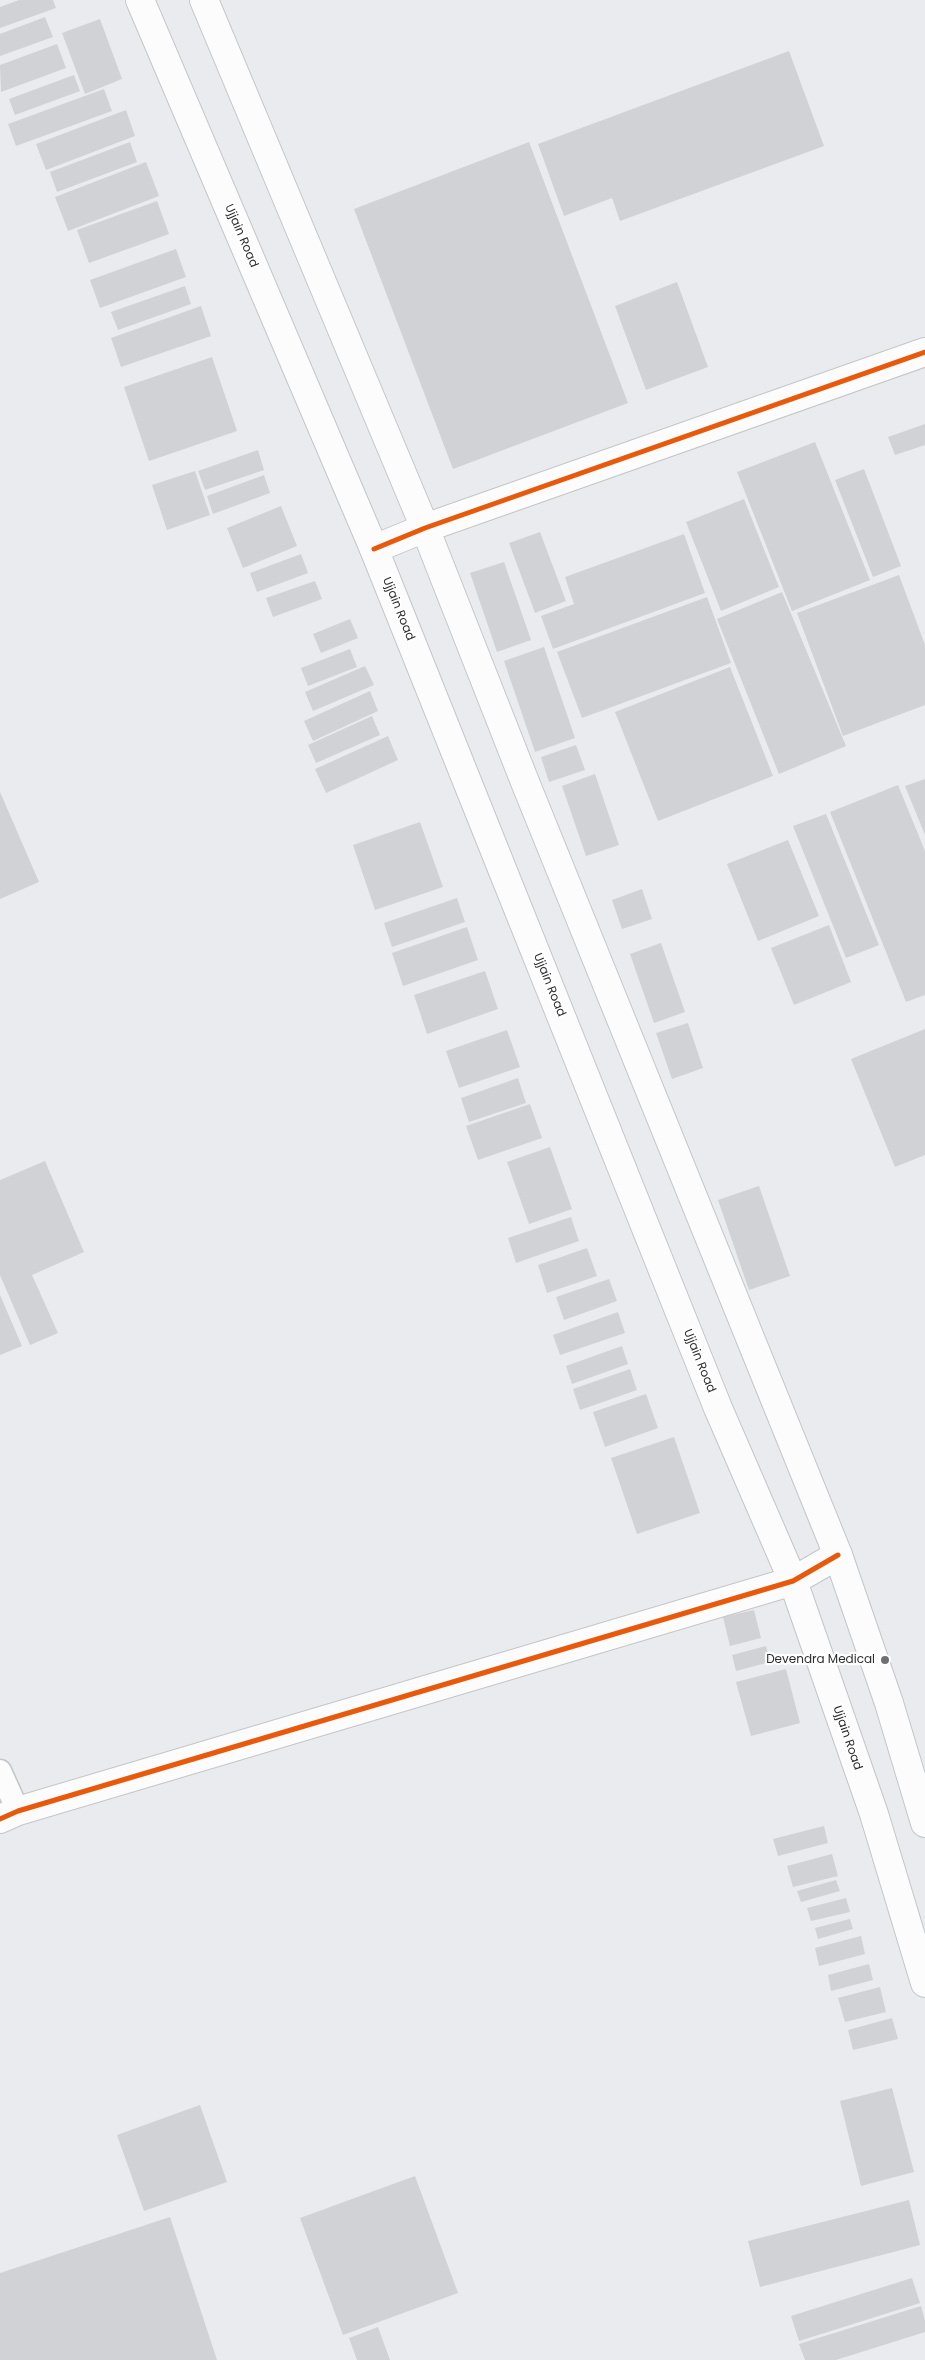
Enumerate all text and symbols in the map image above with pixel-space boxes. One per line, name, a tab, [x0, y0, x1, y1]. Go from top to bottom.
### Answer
street label: Ujjain Road	[221, 202, 261, 270]
street label: Ujjain Road	[379, 575, 417, 643]
street label: Ujjain Road	[530, 951, 568, 1019]
street label: Ujjain Road	[680, 1327, 718, 1395]
place label: Devendra Medical	[766, 1653, 875, 1667]
marker: Devendra Medical	[879, 1654, 891, 1666]
street label: Ujjain Road	[829, 1704, 865, 1772]

